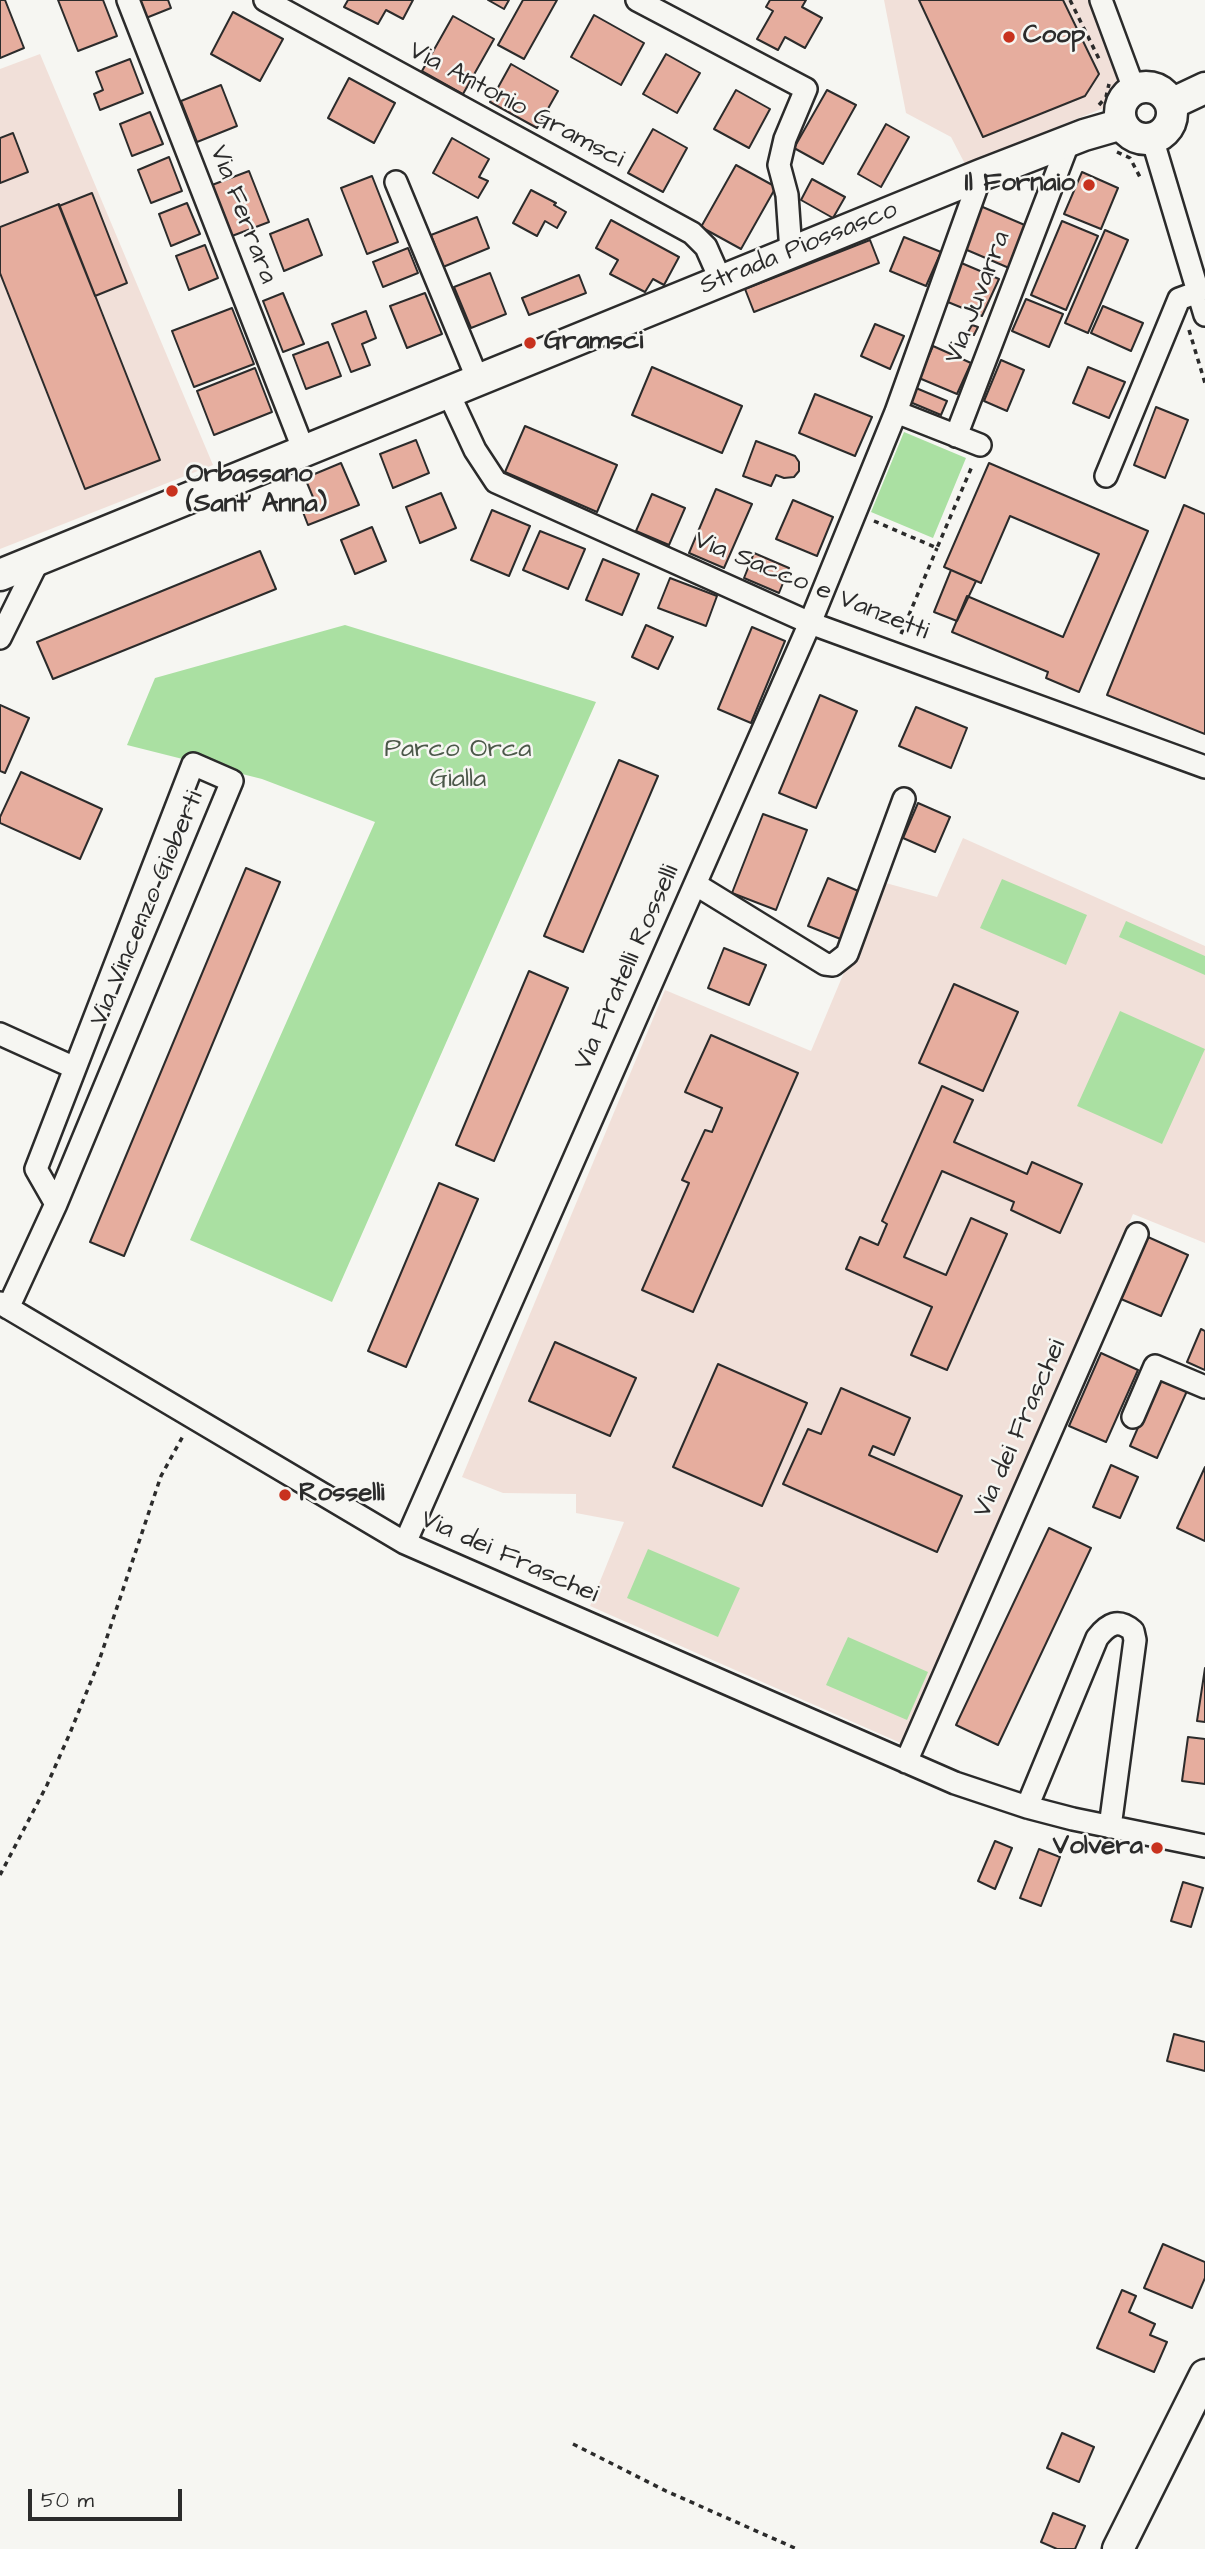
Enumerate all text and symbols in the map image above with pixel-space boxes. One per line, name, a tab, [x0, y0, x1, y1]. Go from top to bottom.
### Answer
place label: Coop	[1023, 21, 1085, 53]
marker: Coop	[1001, 29, 1017, 45]
street label: Via Antonio Gramsci	[403, 36, 629, 176]
street label: Via Ferrara	[201, 142, 283, 288]
place label: Il Fornaio	[965, 169, 1075, 201]
marker: Il Fornaio	[1081, 177, 1097, 193]
street label: Strada Piossasco	[696, 195, 902, 303]
street label: Via Juvarra	[939, 227, 1019, 369]
place label: Gramsci	[544, 327, 643, 359]
marker: Gramsci	[522, 335, 538, 351]
place label: Orbassano (Sant' Anna)	[186, 460, 327, 522]
marker: Orbassano (Sant' Anna)	[164, 483, 180, 499]
street label: Via Sacco e Vanzetti	[689, 526, 933, 648]
park label: Parco Orca Gialla	[384, 735, 532, 796]
street label: Via Vincenzo Gioberti	[84, 787, 212, 1031]
street label: Via Fratelli Rosselli	[569, 860, 687, 1076]
street label: Via dei Fraschei	[968, 1335, 1074, 1523]
place label: Rosselli	[299, 1479, 384, 1511]
marker: Rosselli	[277, 1487, 293, 1503]
street label: Via dei Fraschei	[415, 1505, 603, 1611]
place label: Volvera	[1053, 1832, 1143, 1864]
marker: Volvera	[1149, 1840, 1165, 1856]
scale bar	[32, 2476, 186, 2520]
text: 50 m	[41, 2486, 94, 2515]

